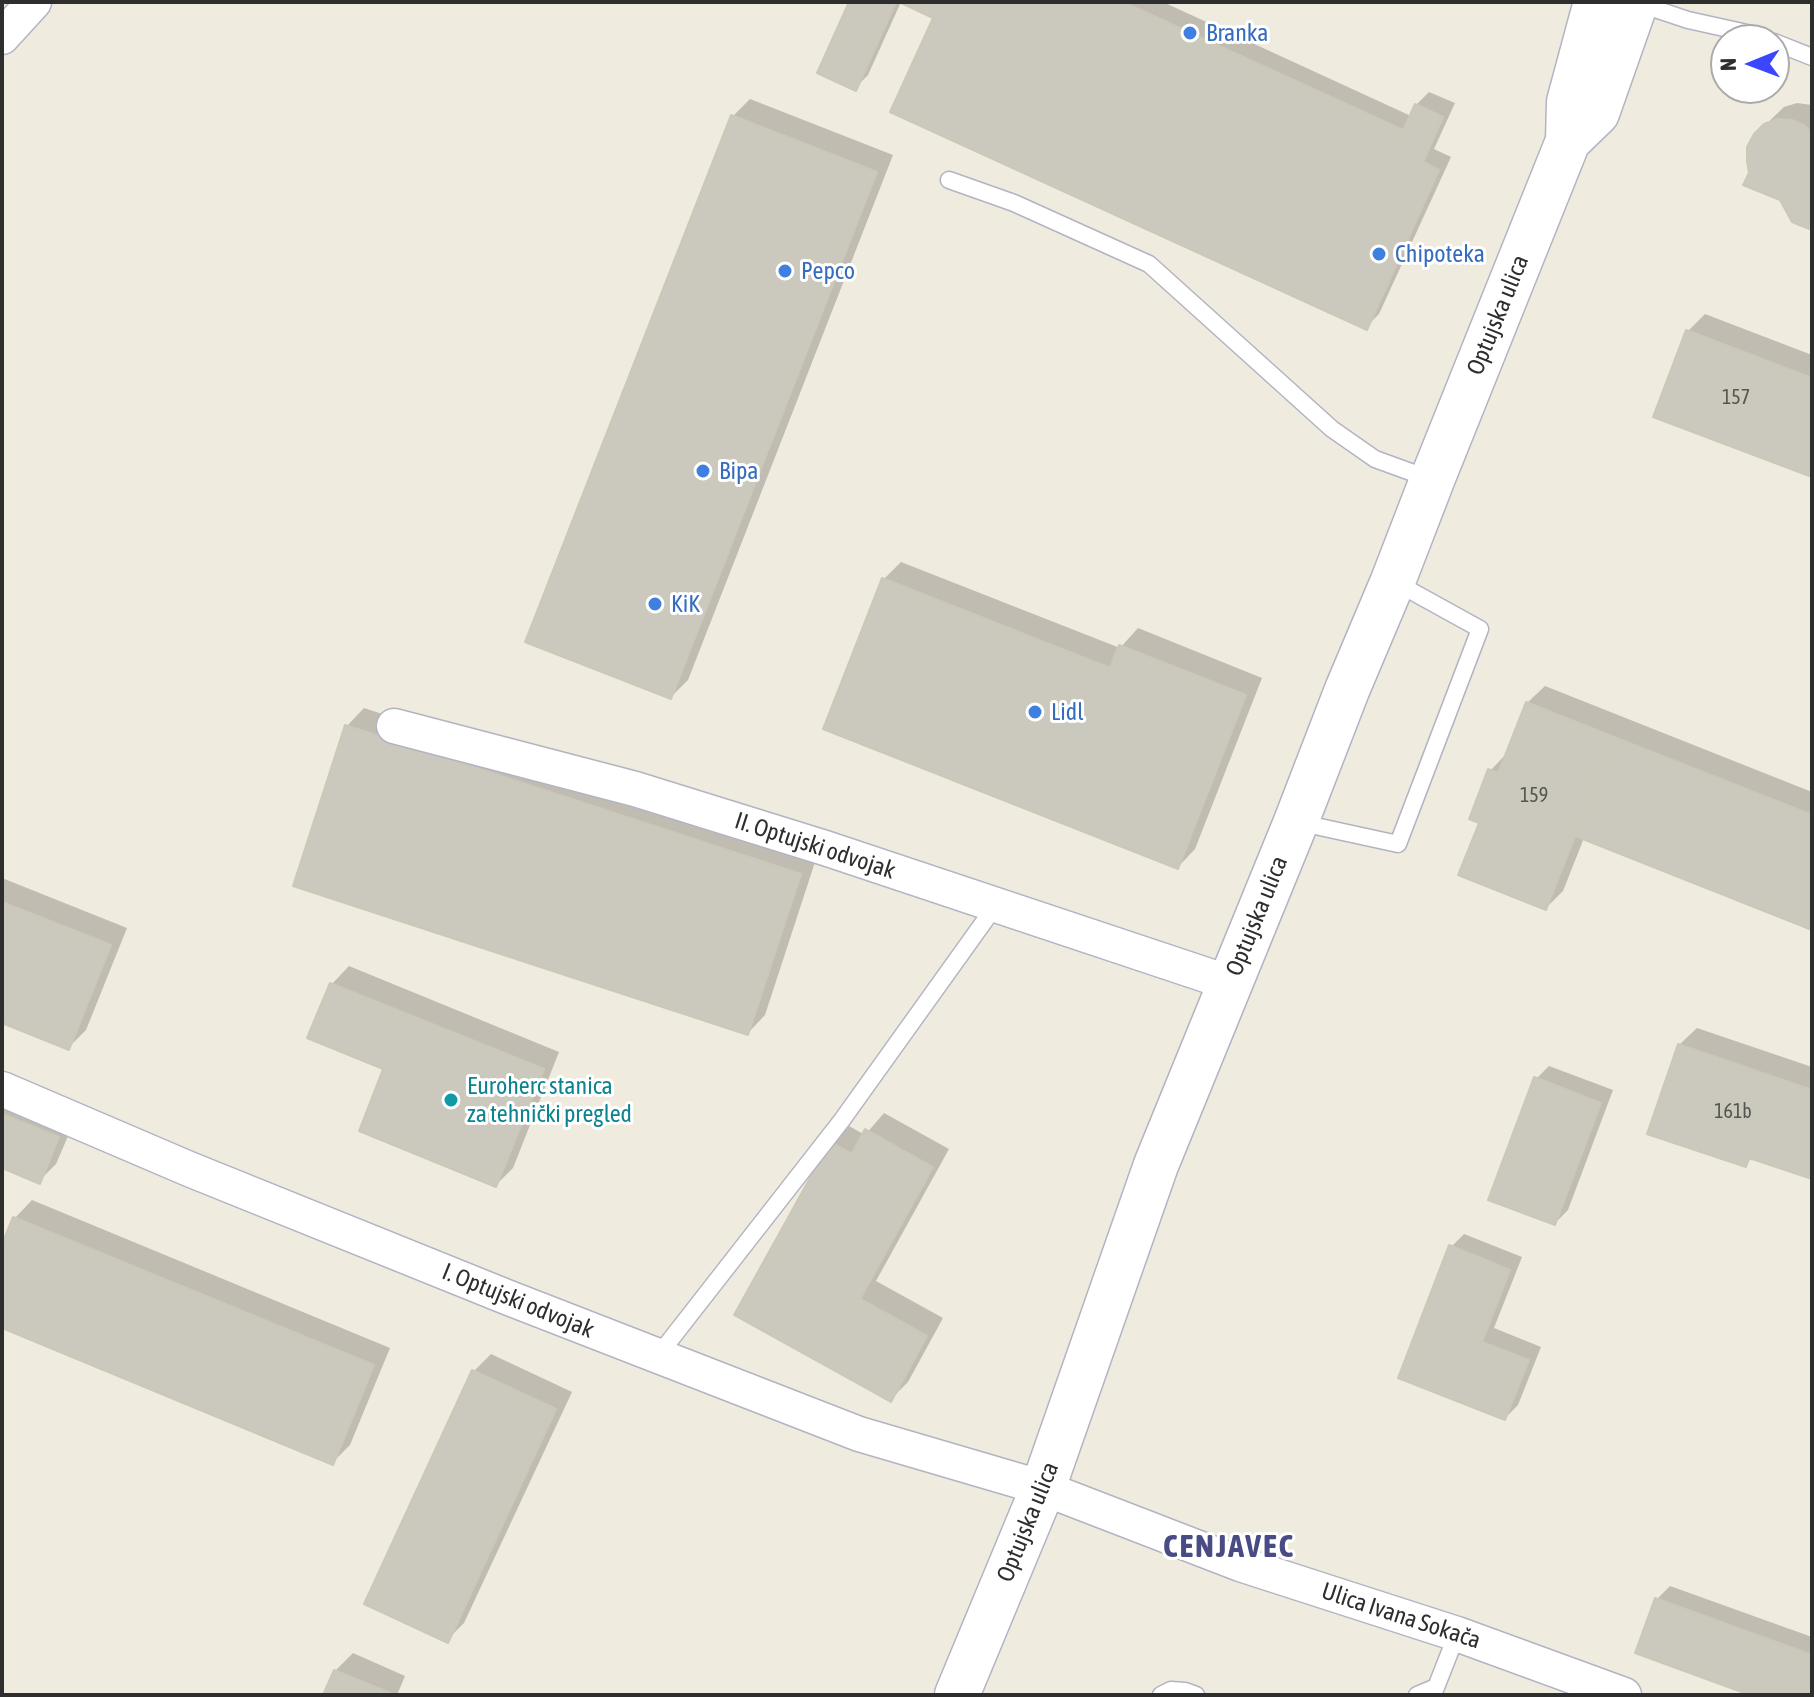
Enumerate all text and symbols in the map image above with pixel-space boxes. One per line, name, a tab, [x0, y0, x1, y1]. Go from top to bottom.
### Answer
place label: Branka	[1206, 19, 1268, 47]
marker: Branka	[1181, 24, 1199, 42]
north arrow	[1710, 24, 1790, 104]
text: N	[1715, 58, 1741, 71]
place label: Chipoteka	[1395, 240, 1485, 268]
marker: Chipoteka	[1370, 245, 1388, 263]
street label: Optujska ulica	[1461, 251, 1535, 379]
place label: Pepco	[801, 257, 855, 285]
marker: Pepco	[776, 262, 794, 280]
house number: 157	[1722, 386, 1750, 410]
place label: Bipa	[719, 457, 758, 485]
marker: Bipa	[694, 462, 712, 480]
place label: KiK	[671, 590, 700, 618]
marker: KiK	[646, 595, 664, 613]
place label: Lidl	[1051, 698, 1084, 726]
marker: Lidl	[1026, 703, 1044, 721]
house number: 159	[1520, 784, 1548, 808]
street label: II. Optujski odvojak	[731, 806, 899, 886]
street label: Optujska ulica	[1220, 852, 1294, 980]
place label: Euroherc stanica za tehnički pregled	[467, 1072, 632, 1128]
marker: Euroherc stanica za tehnički pregled	[442, 1091, 460, 1109]
house number: 161b	[1714, 1100, 1752, 1124]
street label: I. Optujski odvojak	[438, 1257, 598, 1345]
street label: Optujska ulica	[991, 1458, 1065, 1586]
district label: CENJAVEC	[1163, 1528, 1295, 1566]
street label: Ulica Ivana Sokača	[1318, 1577, 1484, 1655]

